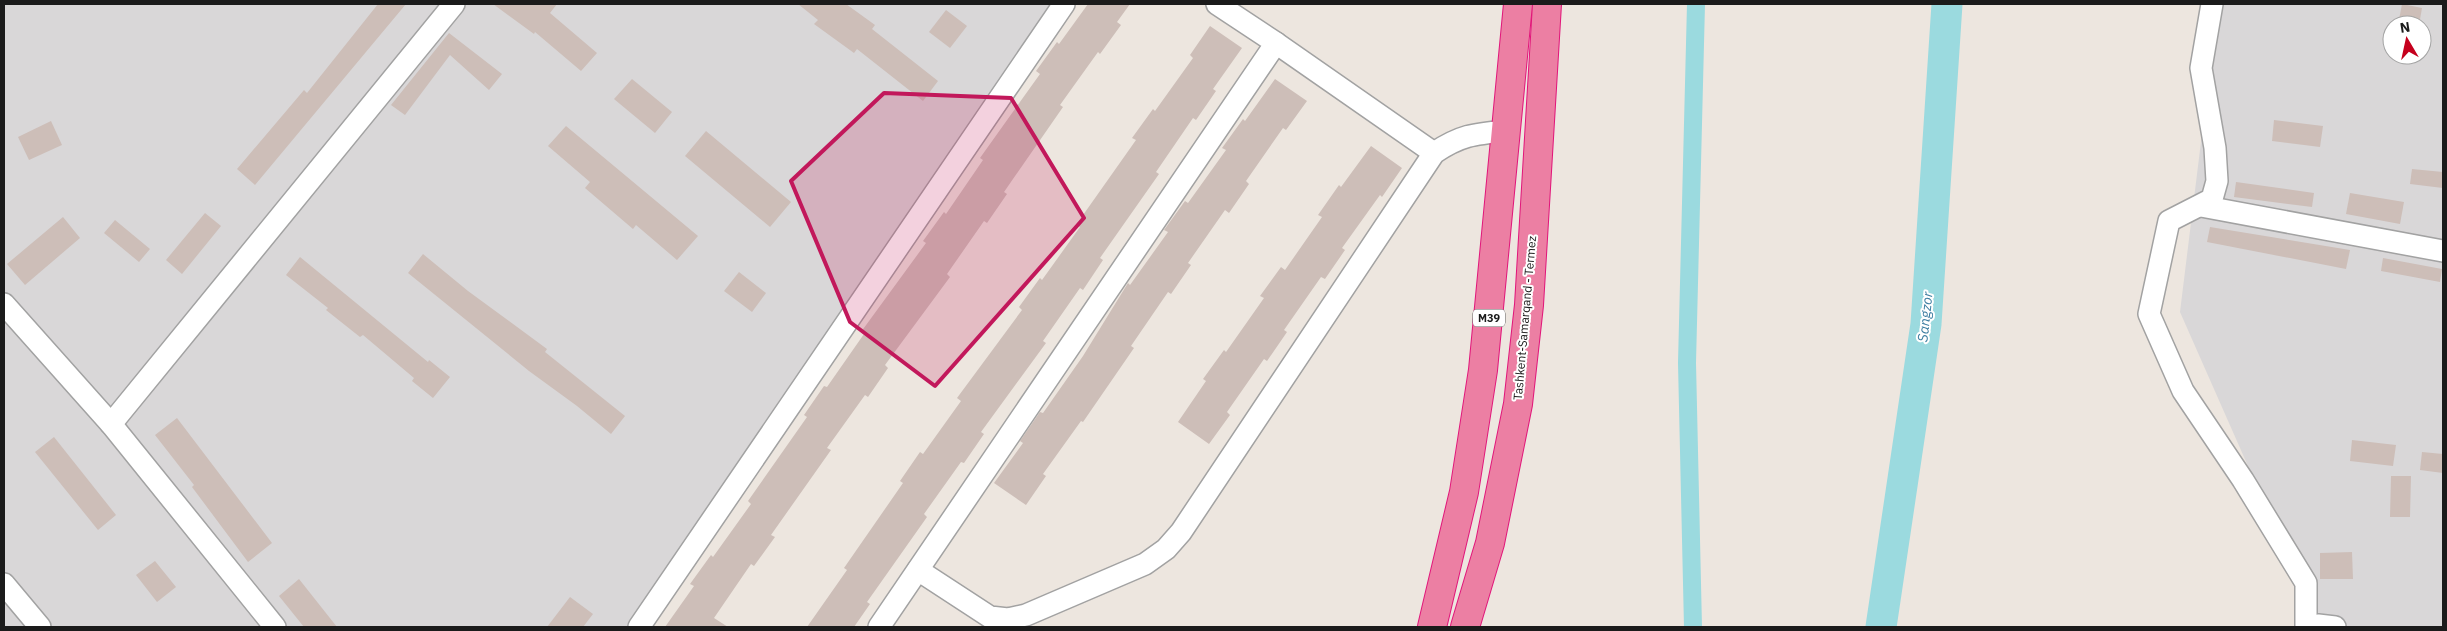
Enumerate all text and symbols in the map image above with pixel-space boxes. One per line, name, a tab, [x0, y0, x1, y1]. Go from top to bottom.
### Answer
north arrow	[2382, 15, 2432, 65]
text: N	[2399, 17, 2411, 37]
street label: Tashkent-Samarqand - Termez	[1510, 235, 1539, 401]
water label: Sangzor	[1913, 290, 1937, 343]
road number: M39	[1473, 310, 1505, 326]

